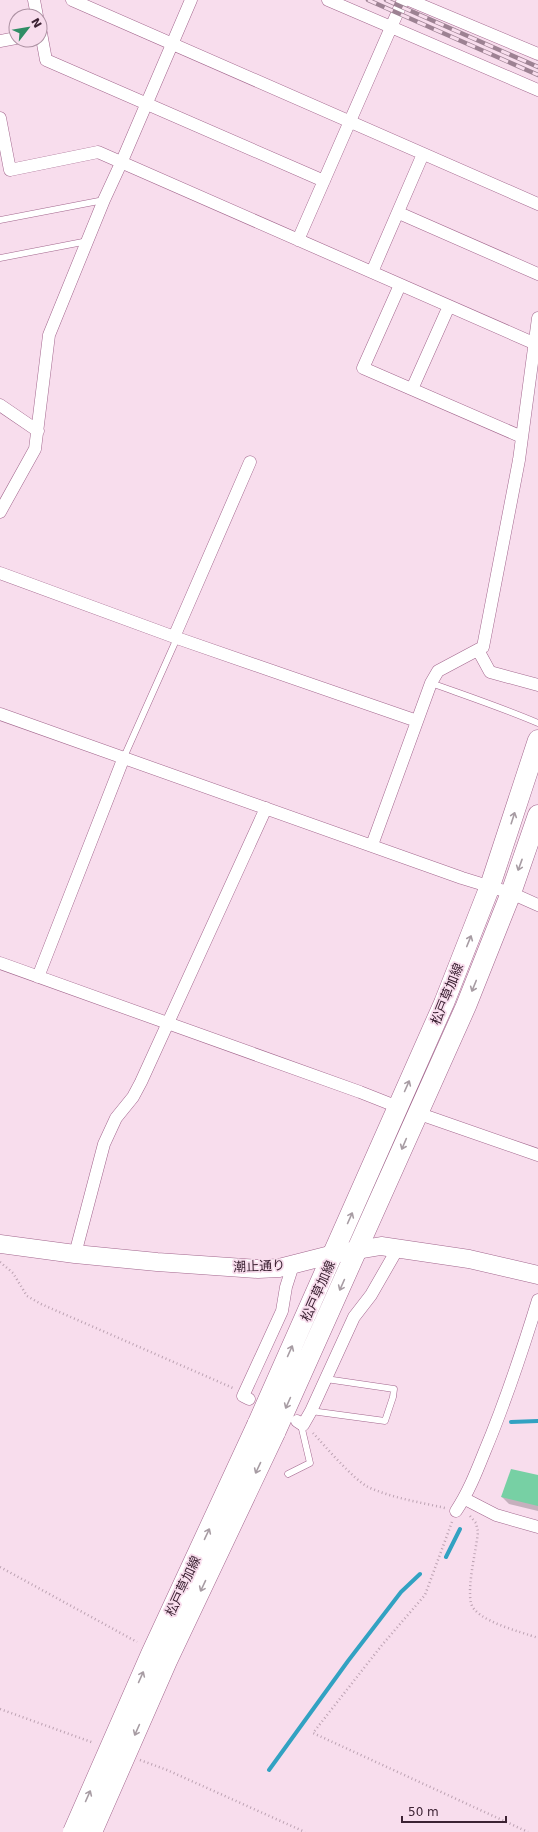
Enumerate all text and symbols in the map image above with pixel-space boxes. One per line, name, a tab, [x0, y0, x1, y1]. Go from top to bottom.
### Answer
north arrow	[8, 8, 48, 48]
text: N	[28, 16, 44, 30]
one-way arrow	[510, 812, 517, 825]
one-way arrow	[516, 859, 524, 871]
one-way arrow	[465, 935, 473, 947]
street label: 松戸草加線	[428, 961, 466, 1027]
one-way arrow	[469, 980, 477, 992]
one-way arrow	[404, 1081, 412, 1093]
one-way arrow	[399, 1137, 407, 1149]
one-way arrow	[347, 1213, 354, 1225]
street label: 潮止通り	[233, 1258, 285, 1274]
street label: 松戸草加線	[298, 1258, 338, 1324]
one-way arrow	[338, 1278, 345, 1290]
one-way arrow	[287, 1346, 295, 1358]
one-way arrow	[284, 1397, 291, 1409]
one-way arrow	[254, 1462, 261, 1474]
one-way arrow	[204, 1528, 211, 1540]
street label: 松戸草加線	[162, 1553, 204, 1619]
one-way arrow	[199, 1580, 206, 1592]
one-way arrow	[138, 1672, 145, 1684]
one-way arrow	[133, 1723, 140, 1735]
one-way arrow	[85, 1791, 93, 1803]
scale bar	[402, 1798, 506, 1824]
text: 50 m	[408, 1805, 439, 1819]

